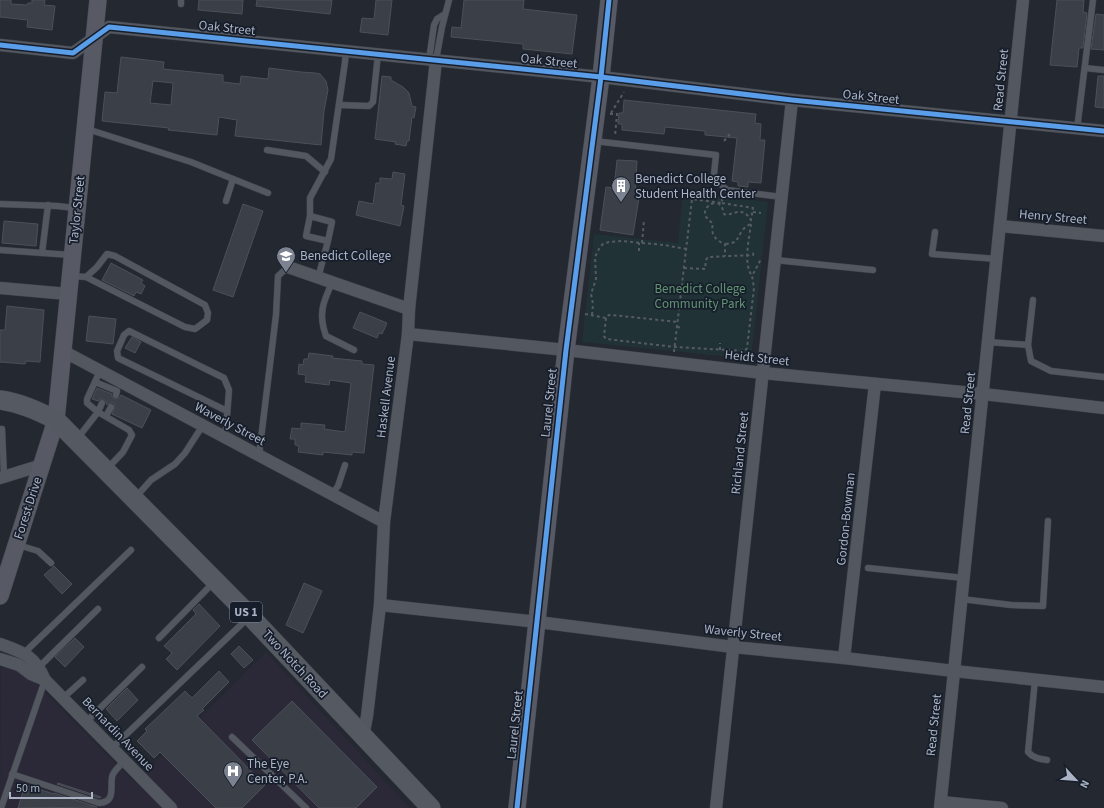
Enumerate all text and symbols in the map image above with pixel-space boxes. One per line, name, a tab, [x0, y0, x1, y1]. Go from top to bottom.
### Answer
street label: Oak Street	[198, 16, 257, 40]
street label: Read Street	[989, 47, 1013, 112]
street label: Oak Street	[520, 49, 579, 73]
street label: Oak Street	[842, 85, 901, 109]
place label: Benedict College Student Health Center	[635, 170, 756, 203]
street label: Taylor Street	[64, 174, 90, 245]
building icon: Benedict College Student Health Center	[610, 175, 632, 203]
street label: Henry Street	[1018, 205, 1088, 229]
school or university icon: Benedict College	[275, 245, 297, 273]
place label: Benedict College	[300, 247, 391, 265]
park label: Benedict College Community Park	[654, 280, 746, 313]
street label: Heidt Street	[724, 346, 791, 370]
street label: Haskell Avenue	[372, 355, 400, 439]
street label: Laurel Street	[536, 367, 562, 438]
street label: Read Street	[956, 370, 980, 435]
street label: Waverly Street	[191, 398, 269, 451]
street label: Richland Street	[727, 410, 753, 495]
street label: Gordon-Bowman	[832, 472, 860, 566]
street label: Forest Drive	[9, 475, 47, 541]
road number: US 1	[230, 602, 262, 622]
street label: Waverly Street	[703, 620, 783, 646]
street label: Two Notch Road	[258, 626, 332, 702]
street label: Laurel Street	[502, 689, 528, 760]
street label: Read Street	[922, 692, 946, 757]
street label: Bernardin Avenue	[78, 693, 158, 775]
place label: The Eye Center, P.A.	[247, 755, 308, 788]
hospital icon: The Eye Center, P.A.	[222, 760, 244, 788]
north arrow	[1056, 760, 1096, 800]
scale bar	[10, 774, 92, 800]
text: N	[1076, 778, 1093, 791]
text: 50 m	[16, 780, 40, 797]

